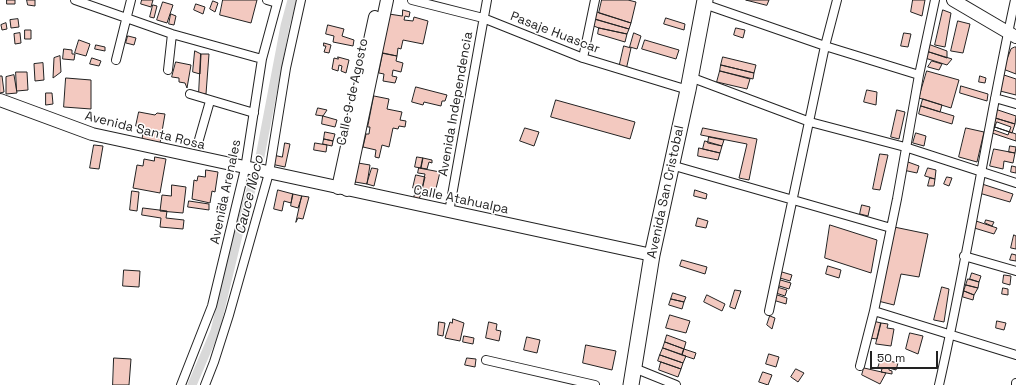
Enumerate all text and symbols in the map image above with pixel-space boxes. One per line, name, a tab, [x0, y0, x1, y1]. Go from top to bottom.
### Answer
street label: Pasaje Huascar	[508, 9, 602, 57]
street label: Avenida Independencia	[436, 31, 476, 177]
street label: Calle 9 de Agosto	[334, 37, 372, 147]
street label: Avenida Santa Rosa	[83, 109, 207, 153]
street label: Avenida San Cristobal	[644, 124, 688, 260]
street label: Avenida Arenales	[207, 138, 245, 246]
water label: Cauce Noco	[232, 154, 268, 236]
street label: Calle Atahualpa	[412, 182, 510, 218]
scale bar	[872, 343, 940, 369]
text: 50 m	[877, 350, 905, 366]

